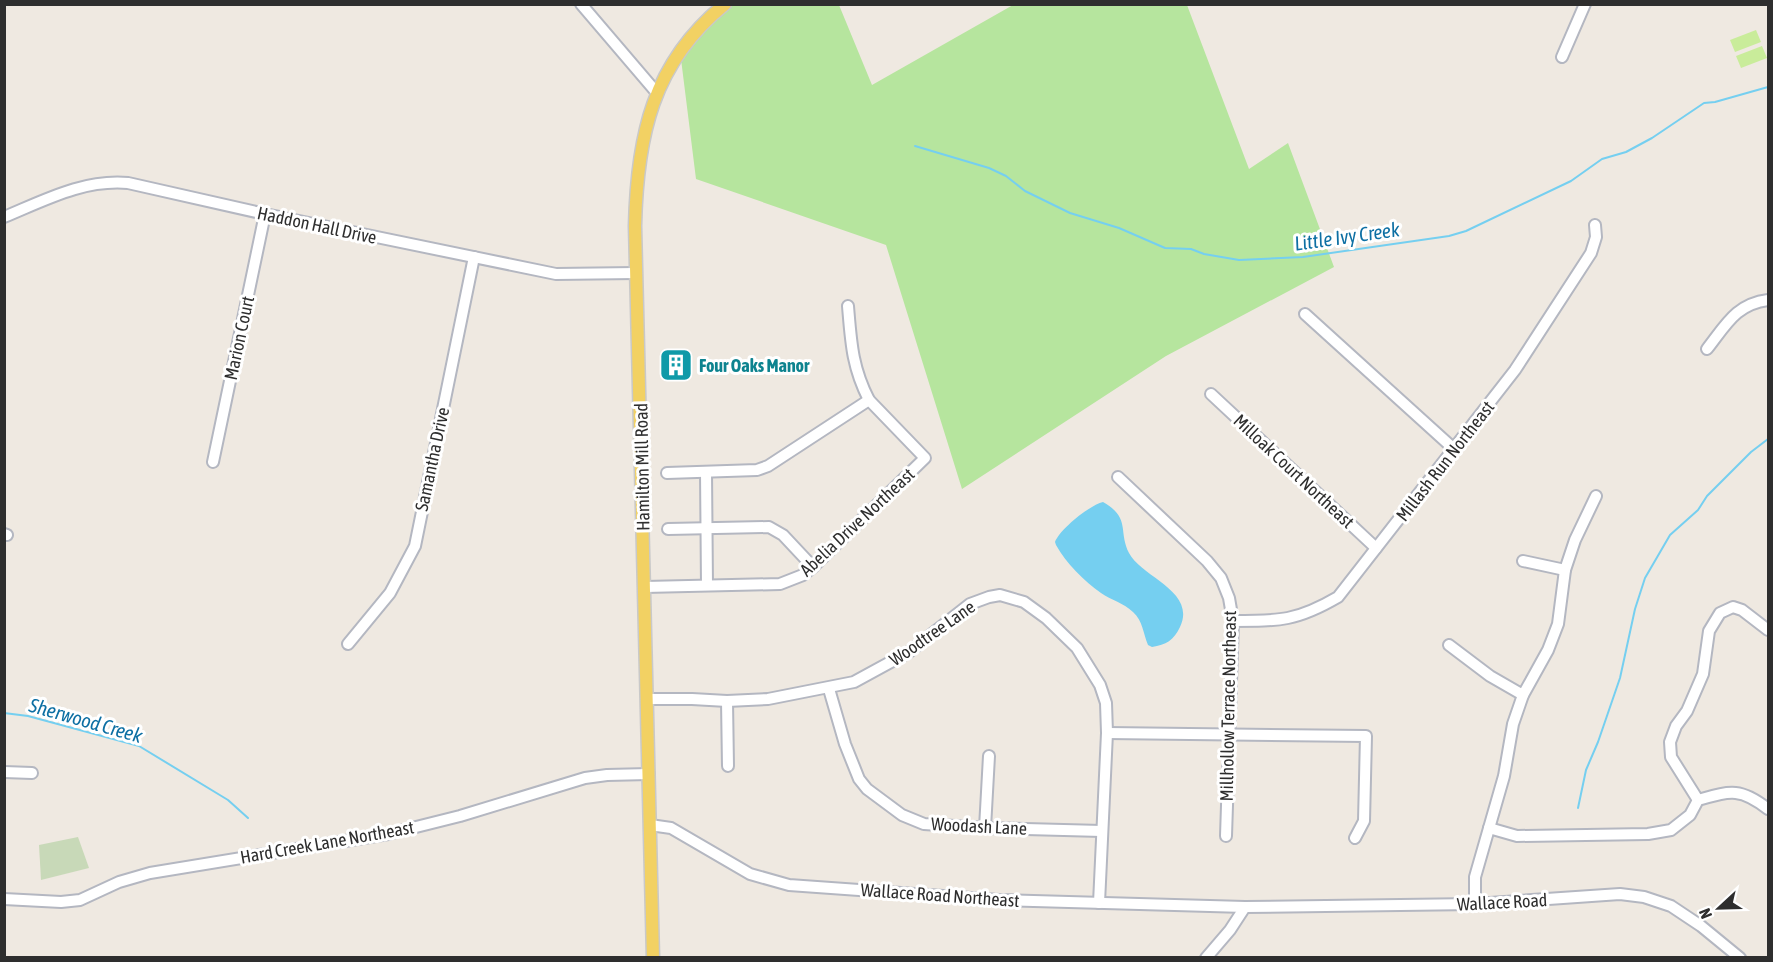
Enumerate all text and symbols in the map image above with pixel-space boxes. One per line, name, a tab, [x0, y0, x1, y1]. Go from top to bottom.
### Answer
street label: Haddon Hall Drive	[255, 202, 379, 248]
water label: Little Ivy Creek	[1293, 217, 1401, 255]
street label: Marion Court	[220, 294, 258, 382]
building icon: Four Oaks Manor	[658, 347, 694, 383]
place label: Four Oaks Manor	[699, 355, 810, 376]
street label: Millash Run Northeast	[1392, 397, 1498, 525]
street label: Hamilton Mill Road	[630, 403, 654, 531]
street label: Samantha Drive	[411, 405, 453, 513]
street label: Milloak Court Northeast	[1229, 410, 1359, 532]
street label: Abelia Drive Northeast	[795, 464, 919, 580]
street label: Woodtree Lane	[885, 596, 979, 670]
street label: Millhollow Terrace Northeast	[1216, 610, 1240, 802]
water label: Sherwood Creek	[26, 693, 145, 747]
street label: Woodash Lane	[930, 813, 1028, 839]
street label: Hard Creek Lane Northeast	[238, 816, 416, 868]
north arrow	[1689, 878, 1749, 938]
street label: Wallace Road Northeast	[860, 879, 1020, 911]
street label: Wallace Road	[1456, 889, 1548, 915]
text: N	[1695, 906, 1715, 921]

